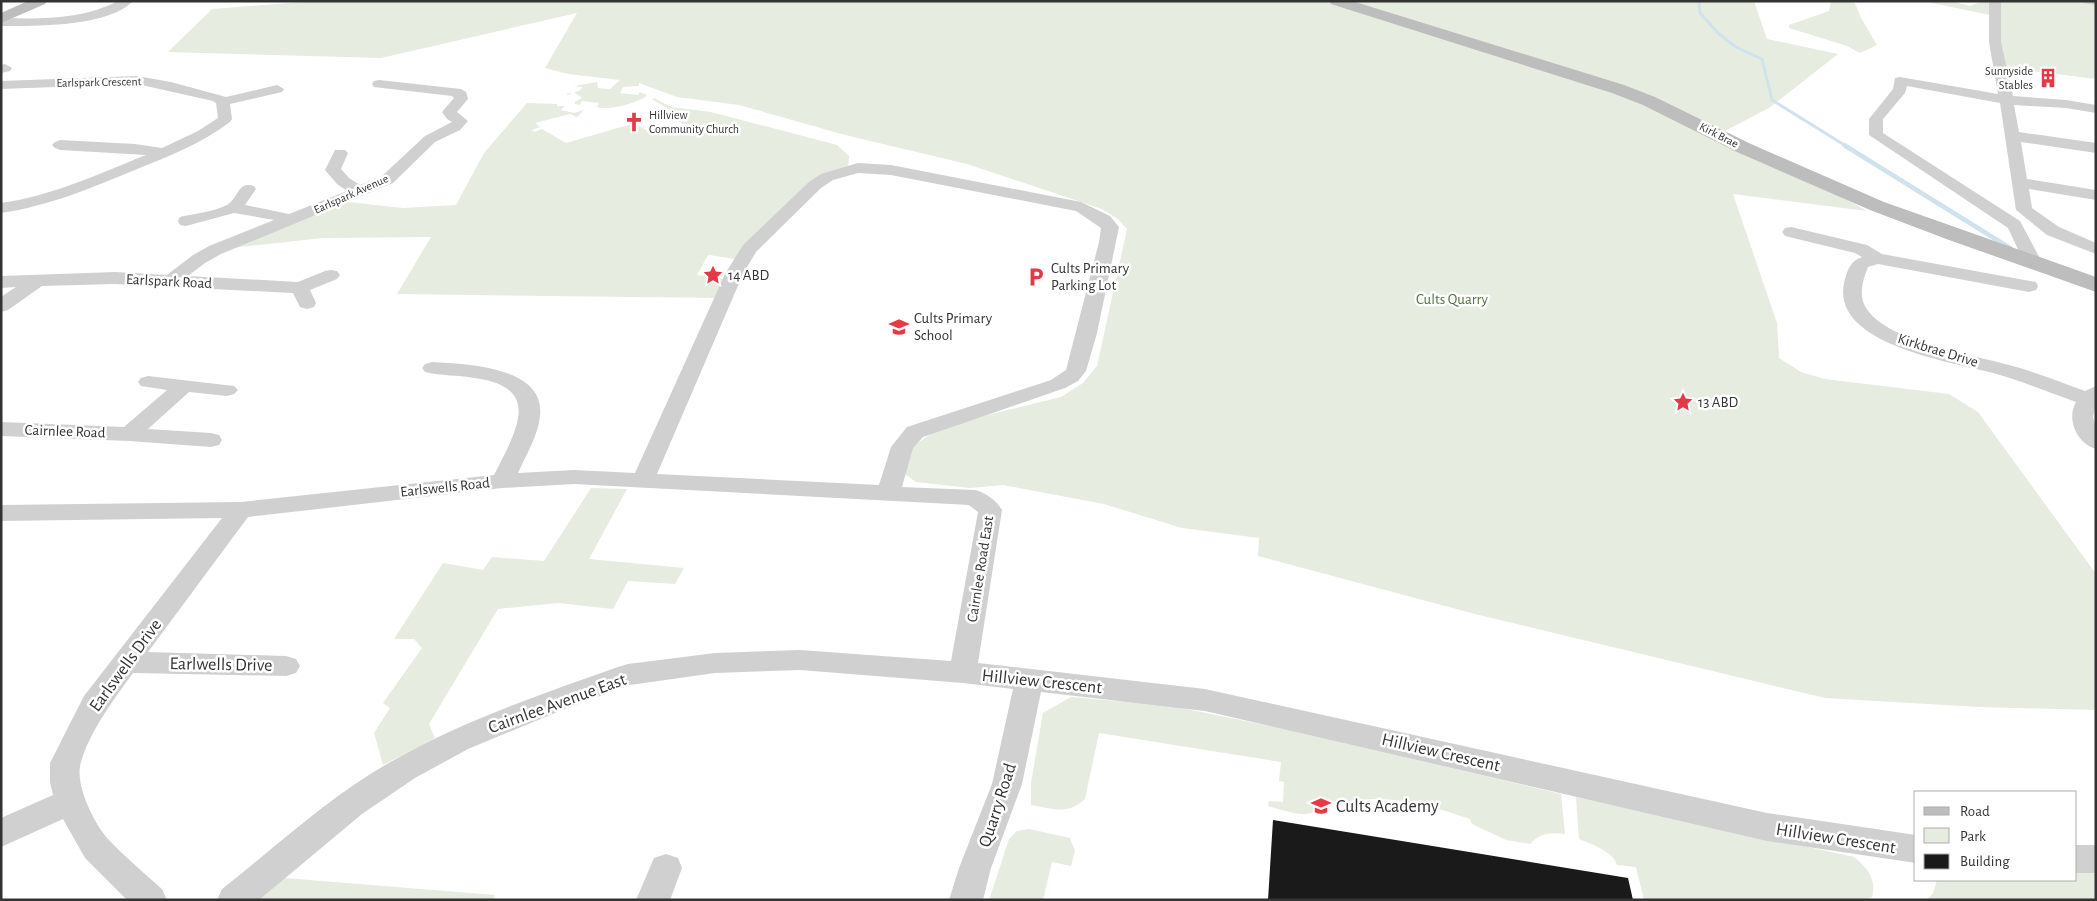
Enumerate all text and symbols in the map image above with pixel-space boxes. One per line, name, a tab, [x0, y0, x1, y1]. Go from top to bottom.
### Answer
place label: Sunnyside Stables	[1985, 65, 2033, 91]
building icon: Sunnyside Stables	[2037, 67, 2059, 89]
street label: Earlspark Crescent	[56, 75, 142, 89]
place label: Hillview Community Church	[649, 109, 739, 136]
church icon: Hillview Community Church	[623, 111, 645, 133]
street label: Kirk Brae	[1698, 120, 1740, 150]
street label: Earlspark Avenue	[312, 172, 390, 216]
place label: Cults Primary Parking Lot	[1051, 261, 1130, 293]
place icon: 14 ABD	[702, 264, 724, 286]
parking icon: Cults Primary Parking Lot	[1025, 266, 1047, 288]
place label: 14 ABD	[728, 268, 770, 283]
street label: Earlspark Road	[126, 272, 213, 291]
park label: Cults Quarry	[1416, 292, 1489, 307]
place label: Cults Primary School	[914, 311, 993, 343]
school or university icon: Cults Primary School	[888, 316, 910, 338]
street label: Kirkbrae Drive	[1896, 331, 1980, 370]
place icon: 13 ABD	[1672, 391, 1694, 413]
place label: 13 ABD	[1698, 395, 1739, 410]
street label: Cairnlee Road	[24, 423, 106, 440]
street label: Earlswells Road	[400, 475, 491, 500]
street label: Cairnlee Road East	[965, 515, 996, 623]
street label: Earlswells Drive	[86, 616, 165, 715]
street label: Earlwells Drive	[169, 655, 273, 675]
street label: Hillview Crescent	[981, 667, 1103, 697]
street label: Cairnlee Avenue East	[486, 670, 629, 737]
street label: Hillview Crescent	[1380, 731, 1502, 775]
street label: Quarry Road	[976, 761, 1020, 850]
legend	[1914, 791, 2077, 881]
school or university icon: Cults Academy	[1310, 795, 1332, 817]
place label: Cults Academy	[1336, 798, 1439, 816]
text: Road	[1960, 804, 1990, 819]
street label: Hillview Crescent	[1775, 821, 1897, 857]
text: Park	[1960, 829, 1986, 844]
text: Building	[1960, 854, 2010, 869]

